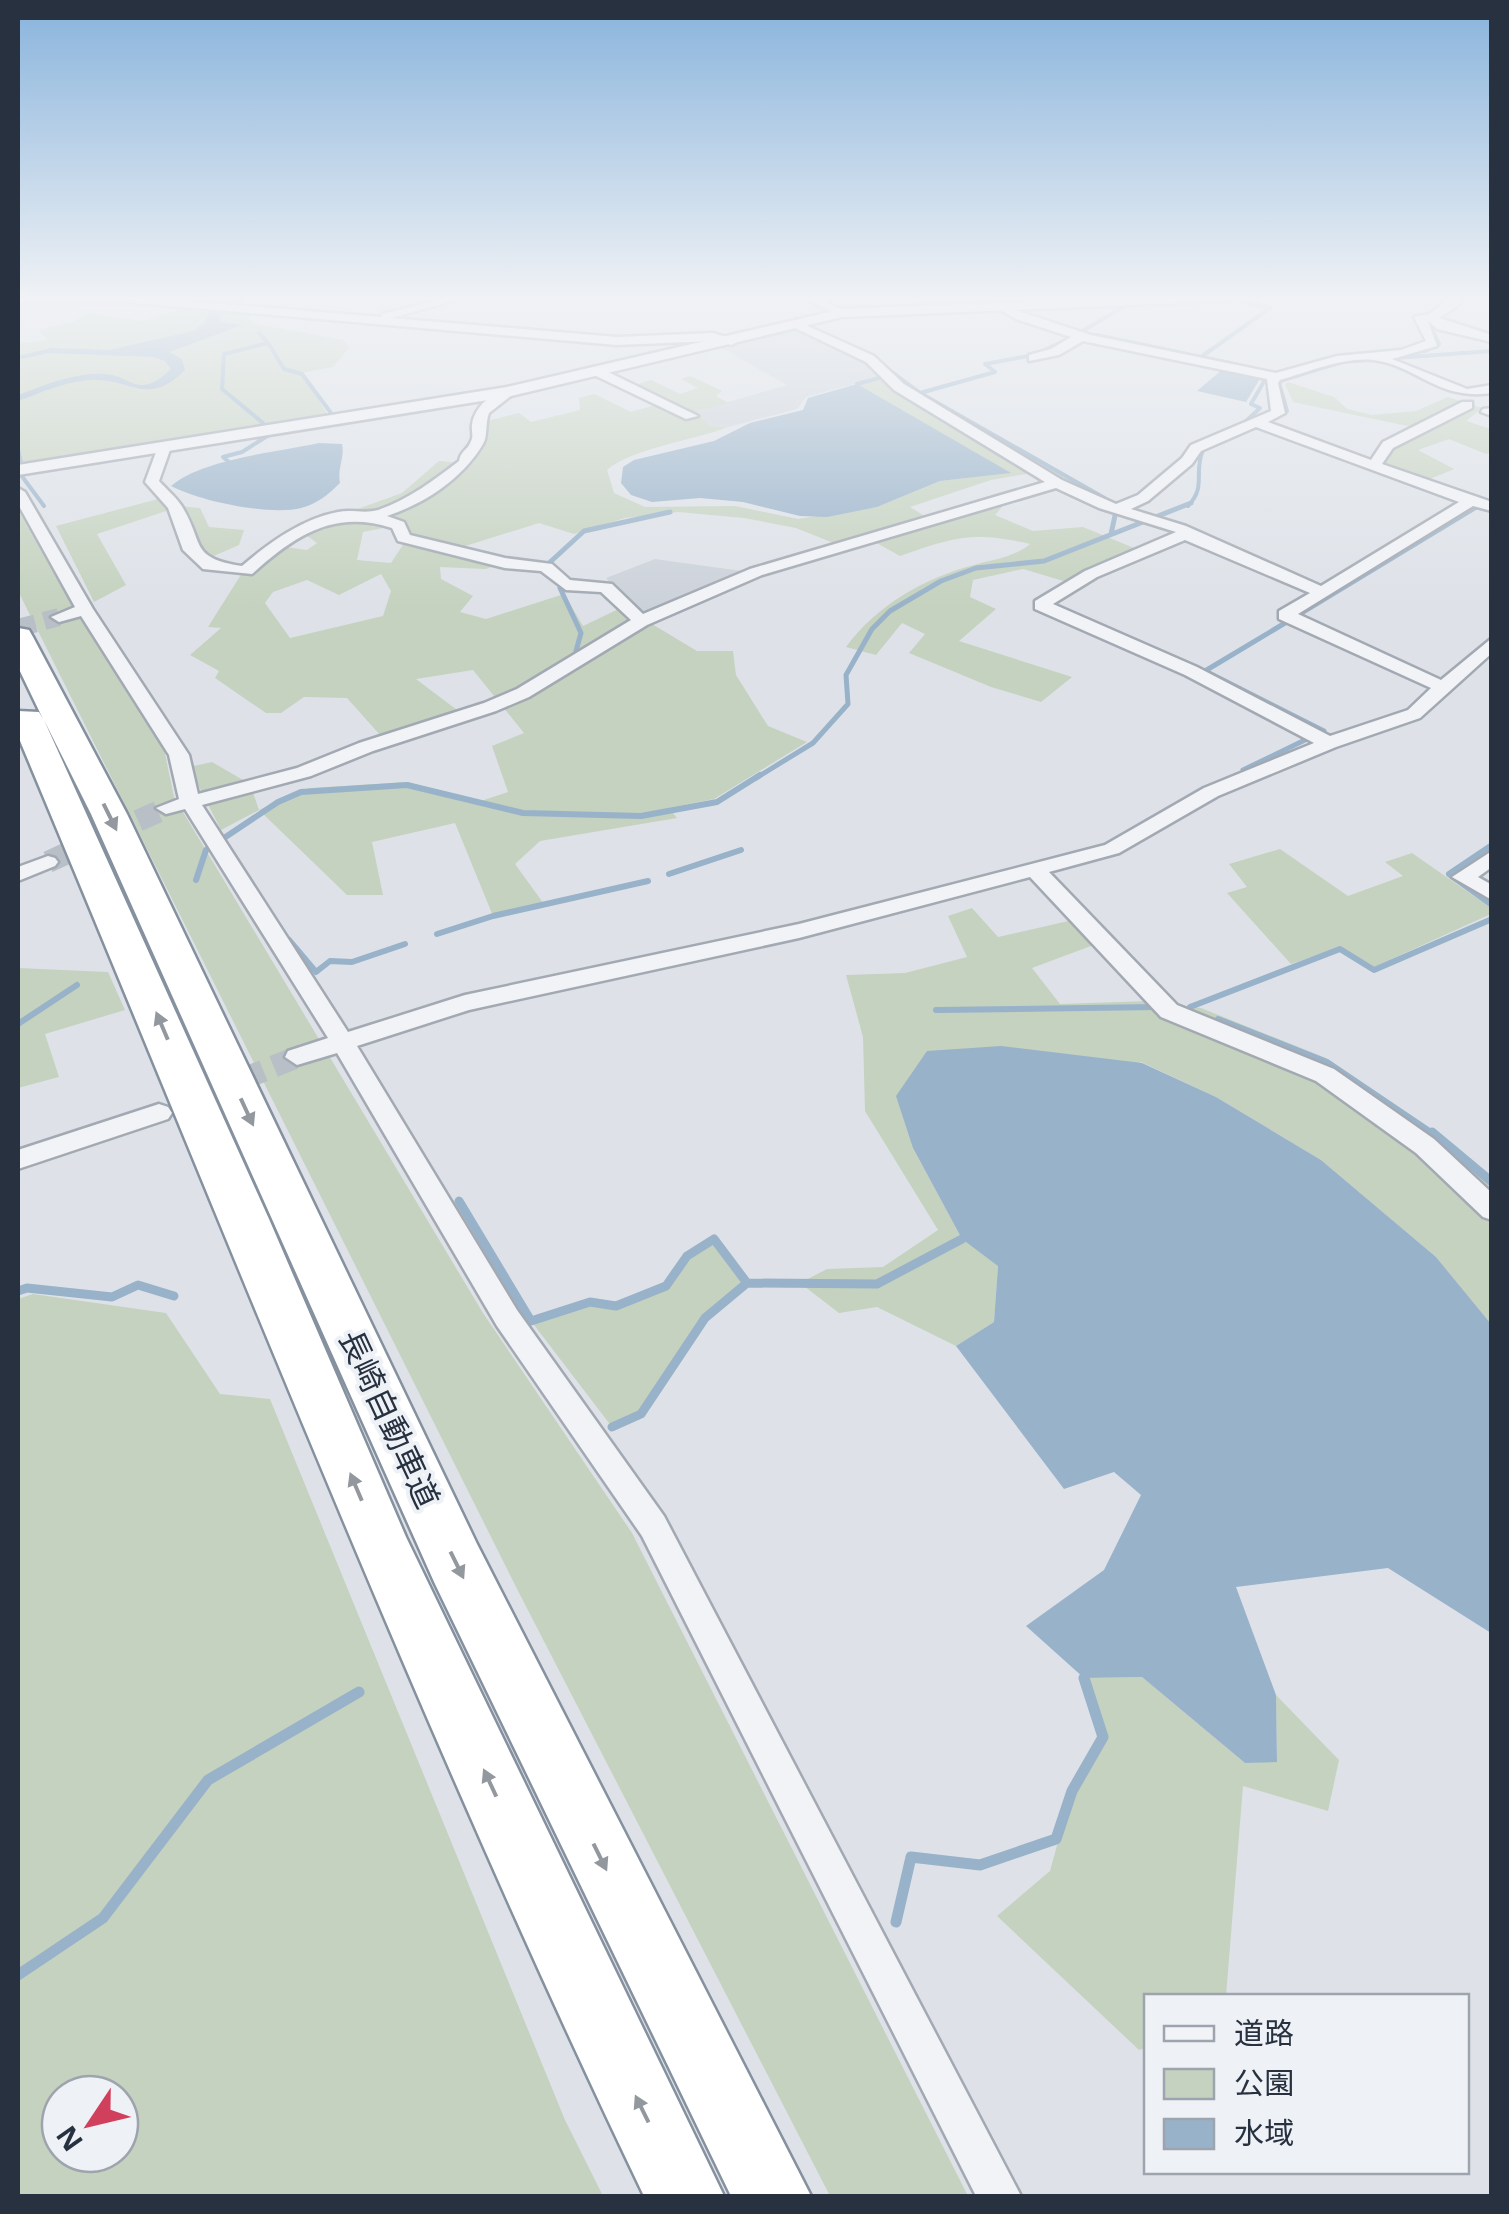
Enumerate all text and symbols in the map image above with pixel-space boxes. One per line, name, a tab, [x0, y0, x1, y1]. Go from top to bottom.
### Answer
one-way arrow	[102, 802, 119, 831]
one-way arrow	[154, 1011, 170, 1041]
one-way arrow	[239, 1097, 255, 1127]
street label: 長崎自動車道	[330, 1322, 450, 1514]
one-way arrow	[348, 1471, 364, 1501]
one-way arrow	[448, 1551, 465, 1580]
one-way arrow	[482, 1768, 498, 1798]
one-way arrow	[591, 1843, 608, 1872]
legend	[1144, 1994, 1469, 2174]
text: 道路	[1234, 2012, 1294, 2053]
text: 公園	[1234, 2062, 1294, 2103]
north arrow	[40, 2074, 140, 2174]
one-way arrow	[634, 2094, 651, 2123]
text: 水域	[1234, 2112, 1294, 2153]
text: N	[47, 2119, 91, 2159]

